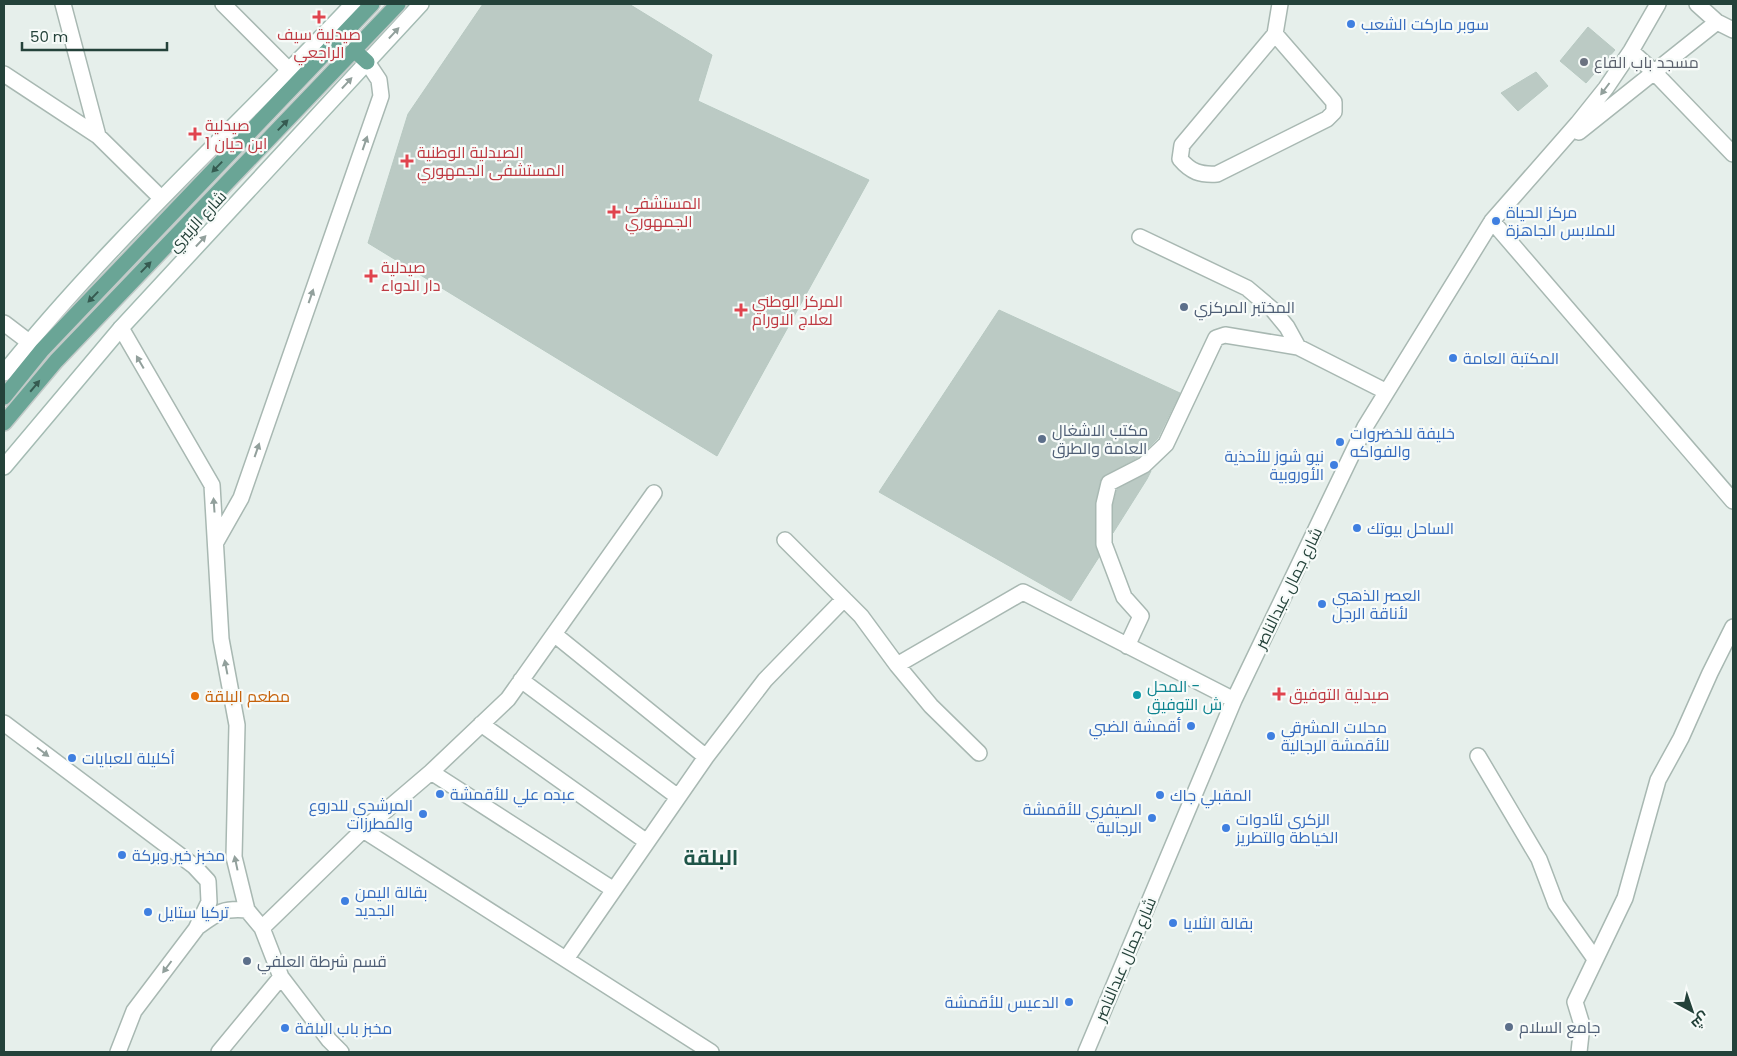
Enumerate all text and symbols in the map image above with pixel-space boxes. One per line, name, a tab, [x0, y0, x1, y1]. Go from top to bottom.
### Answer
marker: صيدلية سيف الراجعي	[313, 11, 325, 23]
place label: سوبر ماركت الشعب	[1361, 13, 1489, 36]
marker: سوبر ماركت الشعب	[1345, 18, 1357, 30]
scale bar	[22, 20, 168, 52]
place label: صيدلية سيف الراجعي	[277, 23, 361, 66]
text: 50 m	[30, 26, 68, 47]
one-way arrow	[388, 27, 400, 39]
place label: مسجد باب القاع	[1594, 51, 1699, 74]
marker: مسجد باب القاع	[1578, 56, 1590, 68]
one-way arrow	[341, 78, 353, 90]
one-way arrow	[1599, 82, 1610, 95]
place label: صيدلية ابن حيان 1	[205, 114, 267, 155]
one-way arrow	[277, 120, 289, 132]
marker: صيدلية ابن حيان 1	[189, 128, 201, 140]
one-way arrow	[361, 135, 369, 150]
place label: الصيدلية الوطنية المستشفى الجمهوري	[417, 141, 565, 184]
marker: الصيدلية الوطنية المستشفى الجمهوري	[401, 155, 413, 167]
one-way arrow	[211, 161, 223, 173]
street label: شارع الزبيري	[163, 185, 233, 259]
place label: المستشفى الجمهوري	[625, 192, 701, 235]
place label: مركز الحياة للملابس الجاهزة	[1506, 201, 1615, 242]
marker: المستشفى الجمهوري	[607, 205, 621, 219]
marker: مركز الحياة للملابس الجاهزة	[1490, 215, 1502, 227]
one-way arrow	[196, 235, 207, 248]
place label: صيدلية دار الدواء	[381, 256, 441, 297]
one-way arrow	[140, 262, 152, 274]
marker: صيدلية دار الدواء	[365, 270, 377, 282]
one-way arrow	[307, 288, 315, 303]
place label: المركز الوطني لعلاج الاورام	[752, 290, 843, 331]
one-way arrow	[87, 291, 99, 303]
place label: المختبر المركزي	[1194, 296, 1295, 321]
marker: المختبر المركزي	[1178, 301, 1190, 313]
marker: المركز الوطني لعلاج الاورام	[734, 303, 748, 317]
place label: المكتبة العامة	[1463, 347, 1559, 370]
marker: المكتبة العامة	[1447, 352, 1459, 364]
one-way arrow	[136, 356, 145, 369]
one-way arrow	[29, 380, 41, 392]
place label: مكتب الاشغال العامة والطرق	[1052, 419, 1148, 460]
place label: خليفة للخضروات والفواكه	[1350, 422, 1455, 463]
marker: مكتب الاشغال العامة والطرق	[1036, 433, 1048, 445]
marker: خليفة للخضروات والفواكه	[1334, 436, 1346, 448]
one-way arrow	[254, 442, 262, 457]
place label: نيو شوز للأحذية الأوروبية	[1224, 445, 1324, 486]
marker: نيو شوز للأحذية الأوروبية	[1328, 459, 1340, 471]
one-way arrow	[209, 497, 217, 513]
place label: الساحل بيوتك	[1367, 517, 1454, 540]
marker: الساحل بيوتك	[1351, 522, 1363, 534]
street label: شارع جمال عبدالناصر	[1249, 523, 1328, 654]
place label: العصر الذهبي لأناقة الرجل	[1332, 584, 1421, 625]
marker: العصر الذهبي لأناقة الرجل	[1316, 598, 1328, 610]
one-way arrow	[222, 658, 230, 674]
place label: المحل - ش التوفيق	[1147, 675, 1222, 716]
place label: صيدلية التوفيق	[1289, 683, 1389, 706]
place label: مطعم البلقة	[205, 685, 290, 708]
marker: صيدلية التوفيق	[1273, 688, 1285, 700]
marker: المحل - ش التوفيق	[1131, 689, 1143, 701]
marker: مطعم البلقة	[189, 690, 201, 702]
place label: أقمشة الضبي	[1089, 715, 1181, 740]
place label: محلات المشرقي للأقمشة الرجالية	[1281, 716, 1389, 757]
marker: أقمشة الضبي	[1185, 720, 1197, 732]
marker: محلات المشرقي للأقمشة الرجالية	[1265, 730, 1277, 742]
one-way arrow	[36, 747, 50, 757]
place label: أكليلة للعبايات	[82, 747, 175, 770]
marker: أكليلة للعبايات	[66, 752, 78, 764]
place label: عبده علي للأقمشة	[450, 783, 576, 808]
place label: المقبلي جاك	[1170, 784, 1252, 809]
marker: عبده علي للأقمشة	[434, 788, 446, 800]
marker: المقبلي جاك	[1154, 789, 1166, 801]
place label: المرشدي للدروع والمطرزات	[309, 794, 413, 835]
place label: الصيفري للأقمشة الرجالية	[1023, 798, 1142, 839]
marker: المرشدي للدروع والمطرزات	[417, 808, 429, 820]
place label: الزكري لئادوات الخياطة والتطريز	[1235, 808, 1338, 849]
marker: الصيفري للأقمشة الرجالية	[1146, 812, 1158, 824]
marker: الزكري لئادوات الخياطة والتطريز	[1220, 822, 1232, 834]
district label: البلقة	[684, 843, 738, 872]
place label: مخبز خير وبركة	[132, 844, 225, 867]
marker: مخبز خير وبركة	[116, 849, 128, 861]
one-way arrow	[232, 855, 240, 871]
place label: بقالة اليمن الجديد	[355, 881, 428, 922]
street label: شارع جمال عبدالناصر	[1089, 894, 1162, 1026]
marker: بقالة اليمن الجديد	[339, 895, 351, 907]
place label: تركيا ستايل	[158, 901, 230, 924]
marker: تركيا ستايل	[142, 906, 154, 918]
place label: بقالة الثلايا	[1183, 912, 1253, 935]
marker: بقالة الثلايا	[1167, 917, 1179, 929]
place label: قسم شرطة العلفي	[257, 950, 387, 975]
marker: قسم شرطة العلفي	[241, 955, 253, 967]
one-way arrow	[161, 961, 172, 974]
north arrow	[1667, 986, 1717, 1036]
place label: الدعيس للأقمشة	[945, 991, 1059, 1014]
marker: الدعيس للأقمشة	[1063, 996, 1075, 1008]
text: ش	[1687, 1008, 1714, 1034]
place label: جامع السلام	[1519, 1016, 1600, 1039]
place label: مخبز باب البلقة	[295, 1017, 392, 1040]
marker: جامع السلام	[1503, 1021, 1515, 1033]
marker: مخبز باب البلقة	[279, 1022, 291, 1034]

